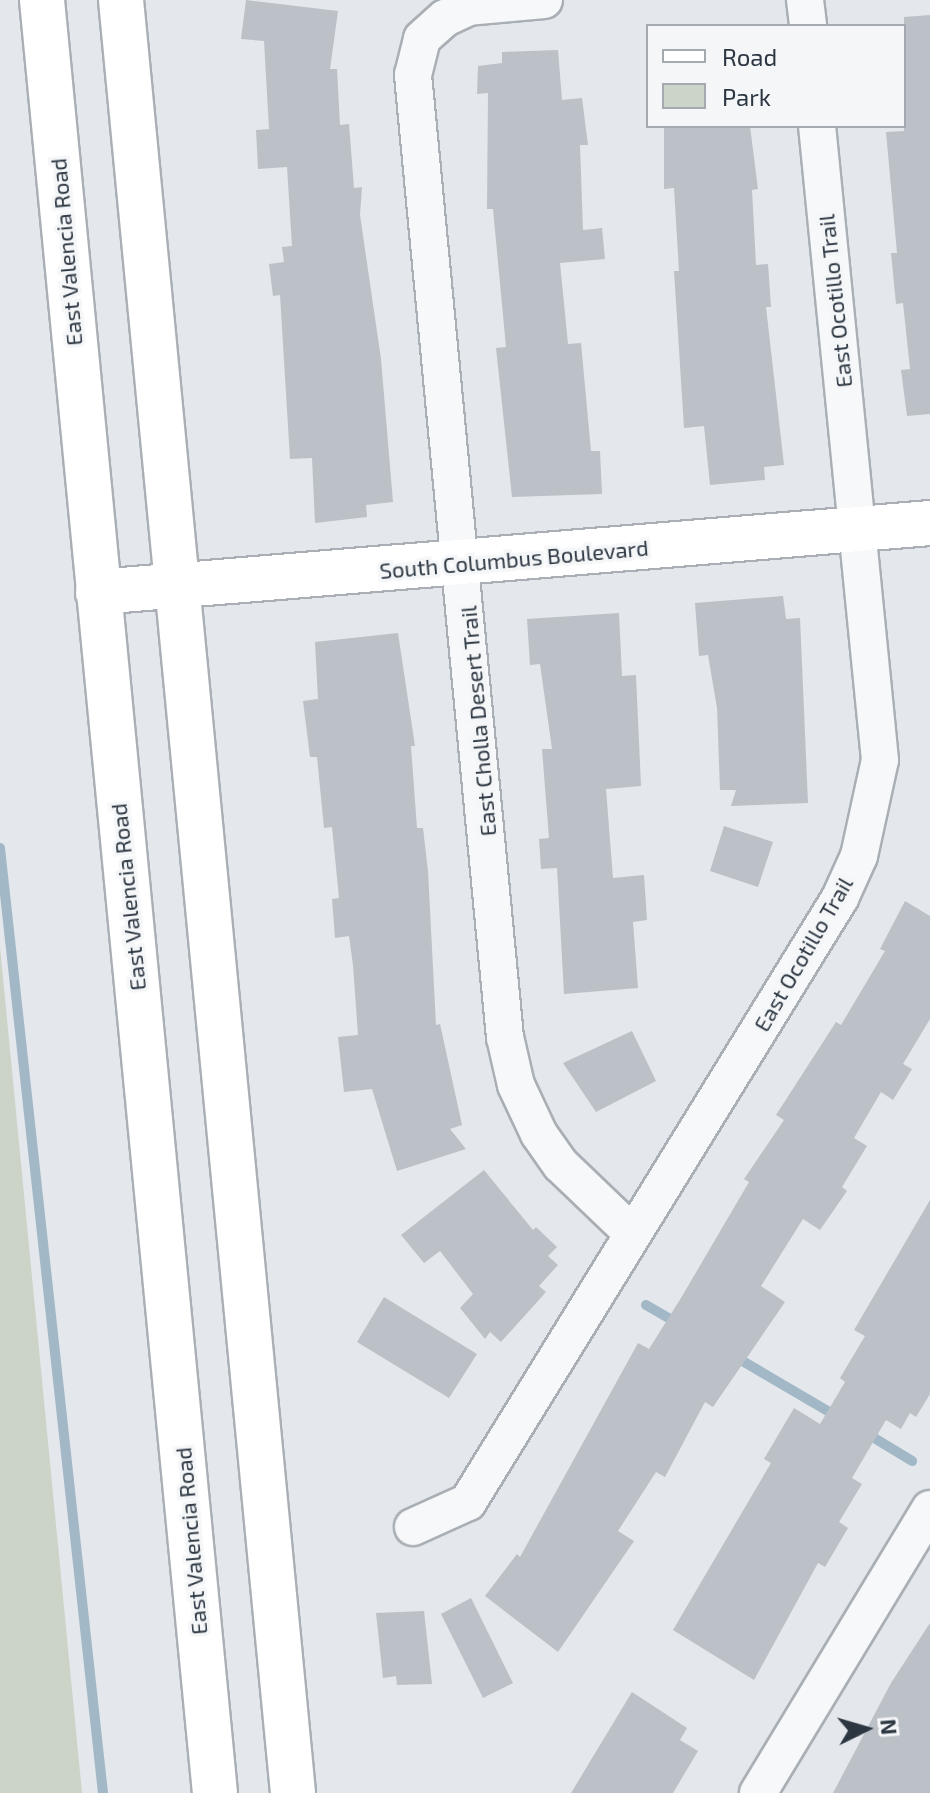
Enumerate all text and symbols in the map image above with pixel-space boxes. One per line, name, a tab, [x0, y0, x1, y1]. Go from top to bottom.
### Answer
legend	[646, 24, 906, 128]
text: Road	[722, 42, 777, 71]
text: Park	[722, 82, 771, 111]
street label: East Valencia Road	[45, 157, 87, 347]
street label: East Ocotillo Trail	[813, 213, 857, 389]
street label: South Columbus Boulevard	[378, 534, 650, 584]
street label: East Cholla Desert Trail	[455, 604, 501, 838]
street label: East Valencia Road	[105, 802, 151, 992]
street label: East Ocotillo Trail	[748, 872, 858, 1036]
street label: East Valencia Road	[170, 1446, 212, 1636]
north arrow	[826, 1689, 906, 1769]
text: N	[876, 1718, 904, 1736]

